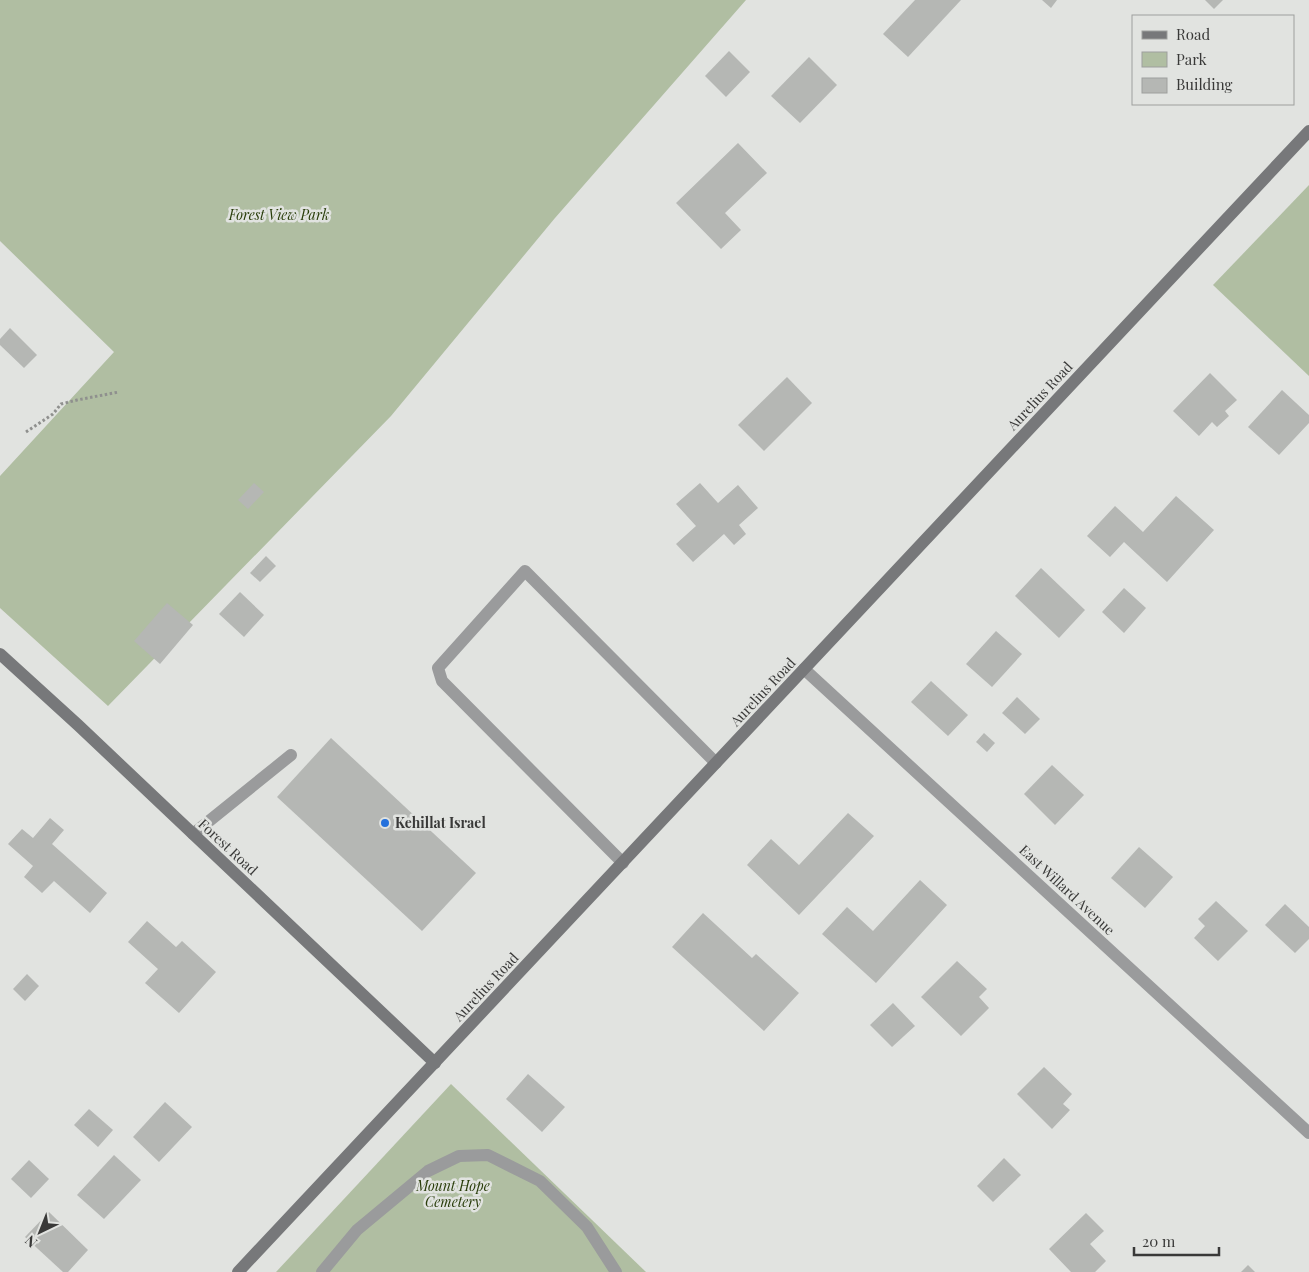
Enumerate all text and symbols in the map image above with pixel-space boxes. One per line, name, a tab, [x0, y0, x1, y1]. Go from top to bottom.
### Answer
legend	[1132, 15, 1294, 105]
text: Road	[1176, 24, 1210, 44]
text: Park	[1176, 49, 1208, 69]
text: Building	[1176, 74, 1233, 94]
park label: Forest View Park	[228, 205, 329, 224]
street label: Aurelius Road	[1002, 357, 1076, 435]
street label: Aurelius Road	[725, 653, 799, 731]
place label: Kehillat Israel	[395, 813, 486, 832]
street label: Forest Road	[195, 814, 262, 879]
marker: Kehillat Israel	[379, 817, 391, 829]
street label: East Willard Avenue	[1015, 840, 1119, 939]
street label: Aurelius Road	[448, 948, 522, 1026]
park label: Mount Hope Cemetery	[415, 1176, 490, 1211]
north arrow	[15, 1207, 65, 1257]
scale bar	[1134, 1224, 1219, 1256]
text: N	[21, 1231, 41, 1252]
text: 20 m	[1142, 1231, 1176, 1251]

